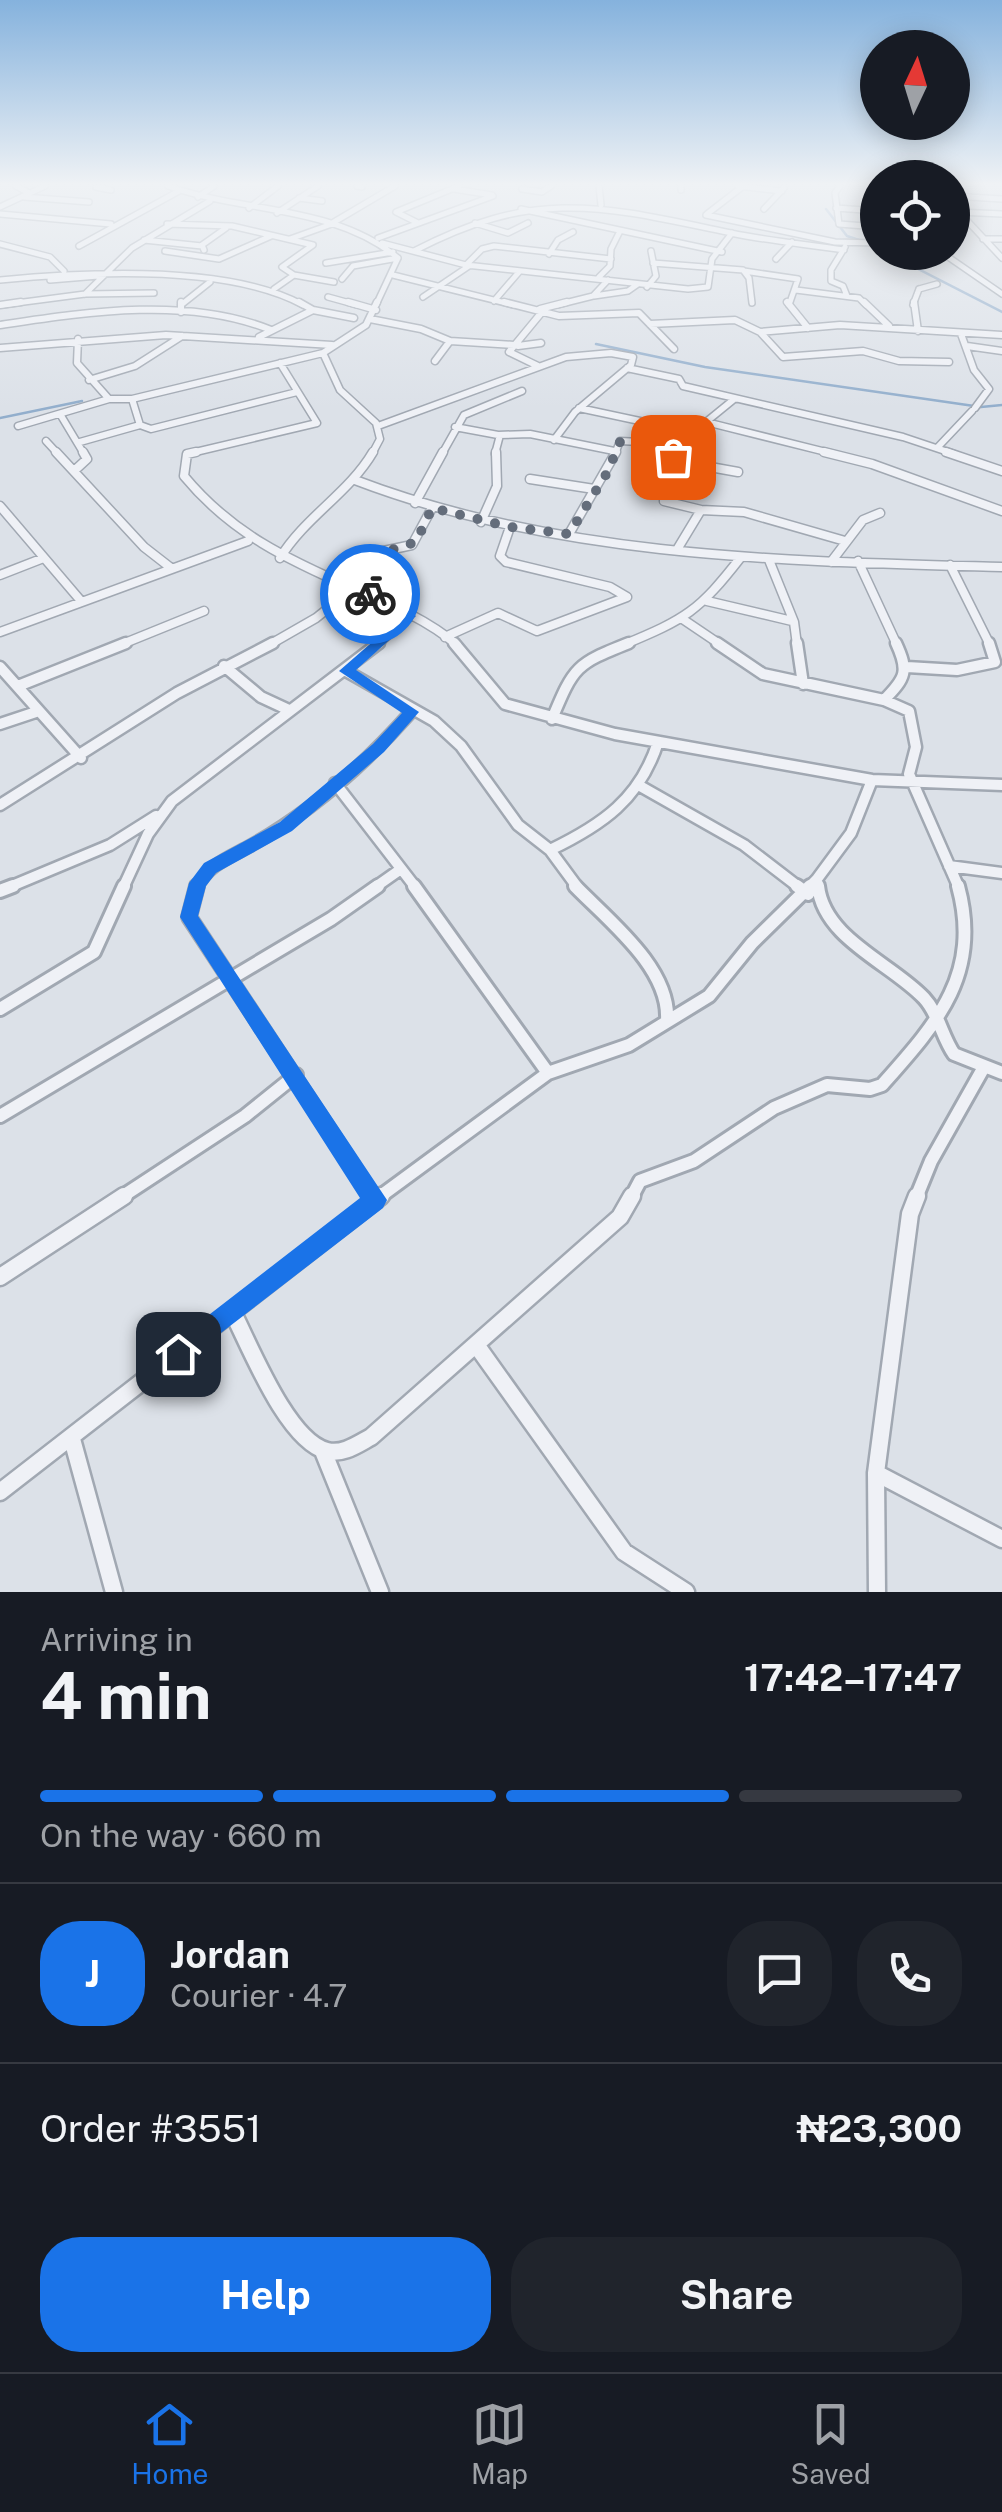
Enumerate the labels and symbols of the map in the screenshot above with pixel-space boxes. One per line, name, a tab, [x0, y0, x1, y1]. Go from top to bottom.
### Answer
north arrow	[860, 30, 970, 140]
pin	[631, 415, 716, 500]
courier	[320, 544, 420, 644]
pin	[136, 1312, 221, 1397]

